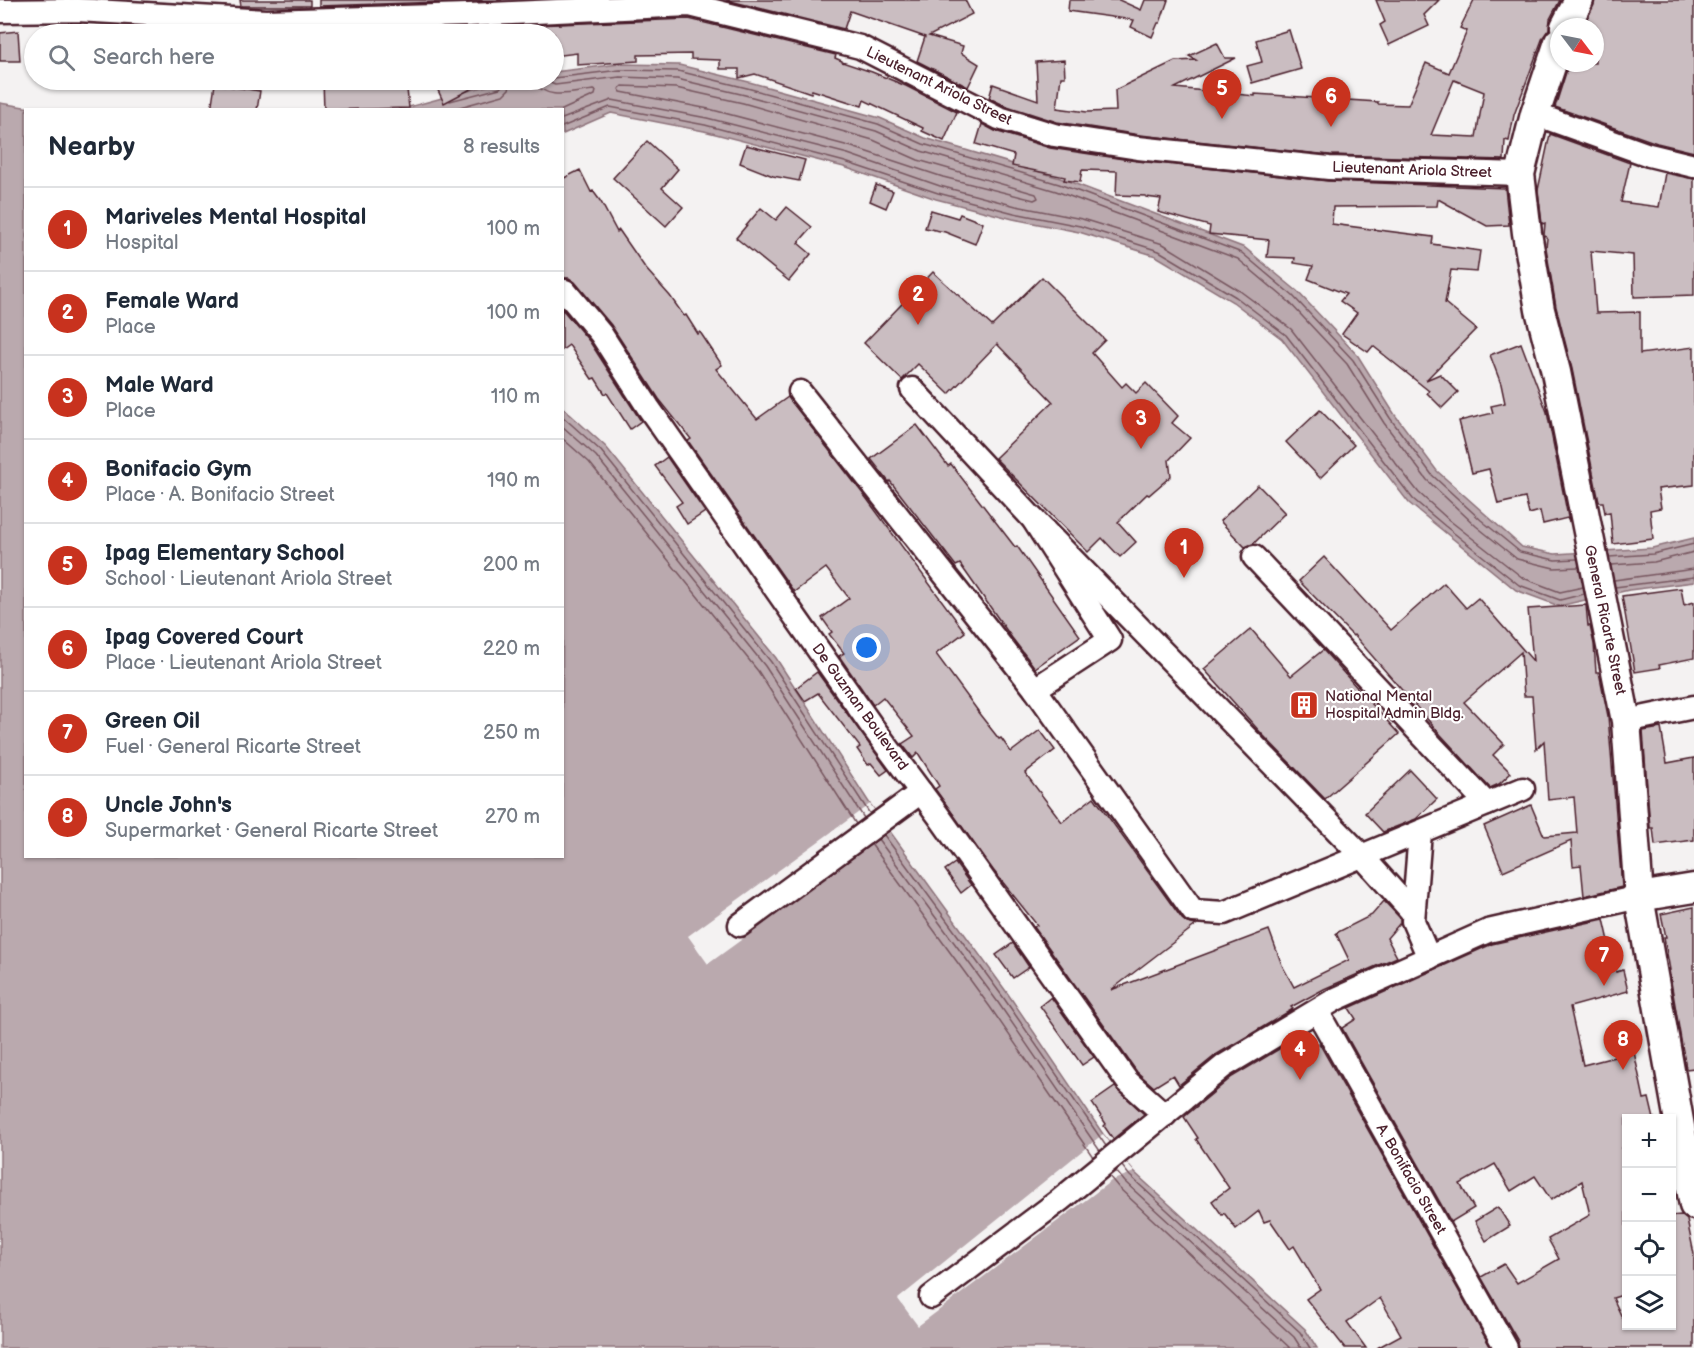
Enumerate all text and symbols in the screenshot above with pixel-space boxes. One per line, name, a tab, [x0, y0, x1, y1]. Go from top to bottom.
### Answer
north arrow	[1550, 18, 1604, 72]
search box	[24, 24, 564, 90]
icon: search	[45, 41, 78, 74]
street label: Lieutenant Ariola Street	[863, 42, 1015, 130]
text: Search here	[93, 44, 215, 71]
pin: 5	[1202, 70, 1242, 119]
pin: 6	[1312, 78, 1350, 127]
text: Nearby	[48, 132, 135, 163]
text: 8 results	[463, 135, 540, 159]
street label: Lieutenant Ariola Street	[1332, 158, 1493, 182]
text: Mariveles Mental Hospital	[105, 204, 366, 231]
text: 1	[63, 217, 72, 241]
text: 100 m	[487, 217, 540, 241]
text: Hospital	[105, 231, 178, 255]
pin: 2	[898, 276, 938, 325]
text: Female Ward	[105, 288, 239, 315]
text: 2	[62, 301, 73, 325]
text: 100 m	[487, 301, 540, 325]
text: Place	[105, 315, 156, 339]
text: Male Ward	[105, 372, 214, 399]
text: 3	[62, 385, 73, 409]
text: 110 m	[491, 385, 540, 409]
text: Place	[105, 399, 156, 423]
pin: 3	[1122, 400, 1160, 449]
text: Bonifacio Gym	[105, 456, 252, 483]
text: 4	[62, 469, 73, 493]
text: 190 m	[487, 469, 540, 493]
text: Place · A. Bonifacio Street	[105, 483, 335, 507]
pin: 1	[1164, 528, 1204, 578]
text: Ipag Elementary School	[105, 540, 345, 567]
street label: General Ricarte Street	[1580, 543, 1630, 697]
text: 5	[62, 553, 73, 577]
text: 200 m	[483, 553, 540, 577]
text: School · Lieutenant Ariola Street	[105, 567, 392, 591]
text: Ipag Covered Court	[105, 624, 303, 651]
your location	[852, 633, 881, 662]
text: 6	[61, 637, 74, 661]
text: 220 m	[483, 637, 540, 661]
street label: De Guzman Boulevard	[808, 640, 912, 774]
text: Place · Lieutenant Ariola Street	[105, 651, 382, 675]
place label: National Mental Hospital Admin Bldg.	[1325, 687, 1464, 723]
building icon: National Mental Hospital Admin Bldg.	[1288, 689, 1320, 721]
text: Green Oil	[105, 708, 200, 735]
text: 7	[62, 721, 73, 745]
text: 250 m	[483, 721, 540, 745]
text: Fuel · General Ricarte Street	[105, 735, 361, 759]
text: Uncle John's	[105, 792, 232, 819]
text: 8	[61, 805, 74, 829]
text: 270 m	[485, 805, 540, 829]
text: Supermarket · General Ricarte Street	[105, 819, 438, 843]
pin: 7	[1584, 936, 1624, 986]
pin: 8	[1604, 1020, 1642, 1070]
pin: 4	[1280, 1030, 1320, 1080]
map controls	[1622, 1114, 1676, 1330]
button: +	[1622, 1114, 1676, 1168]
street label: A. Bonifacio Street	[1372, 1120, 1451, 1238]
button: −	[1622, 1168, 1676, 1222]
button: locate	[1622, 1222, 1676, 1276]
button: layers	[1622, 1276, 1676, 1330]

